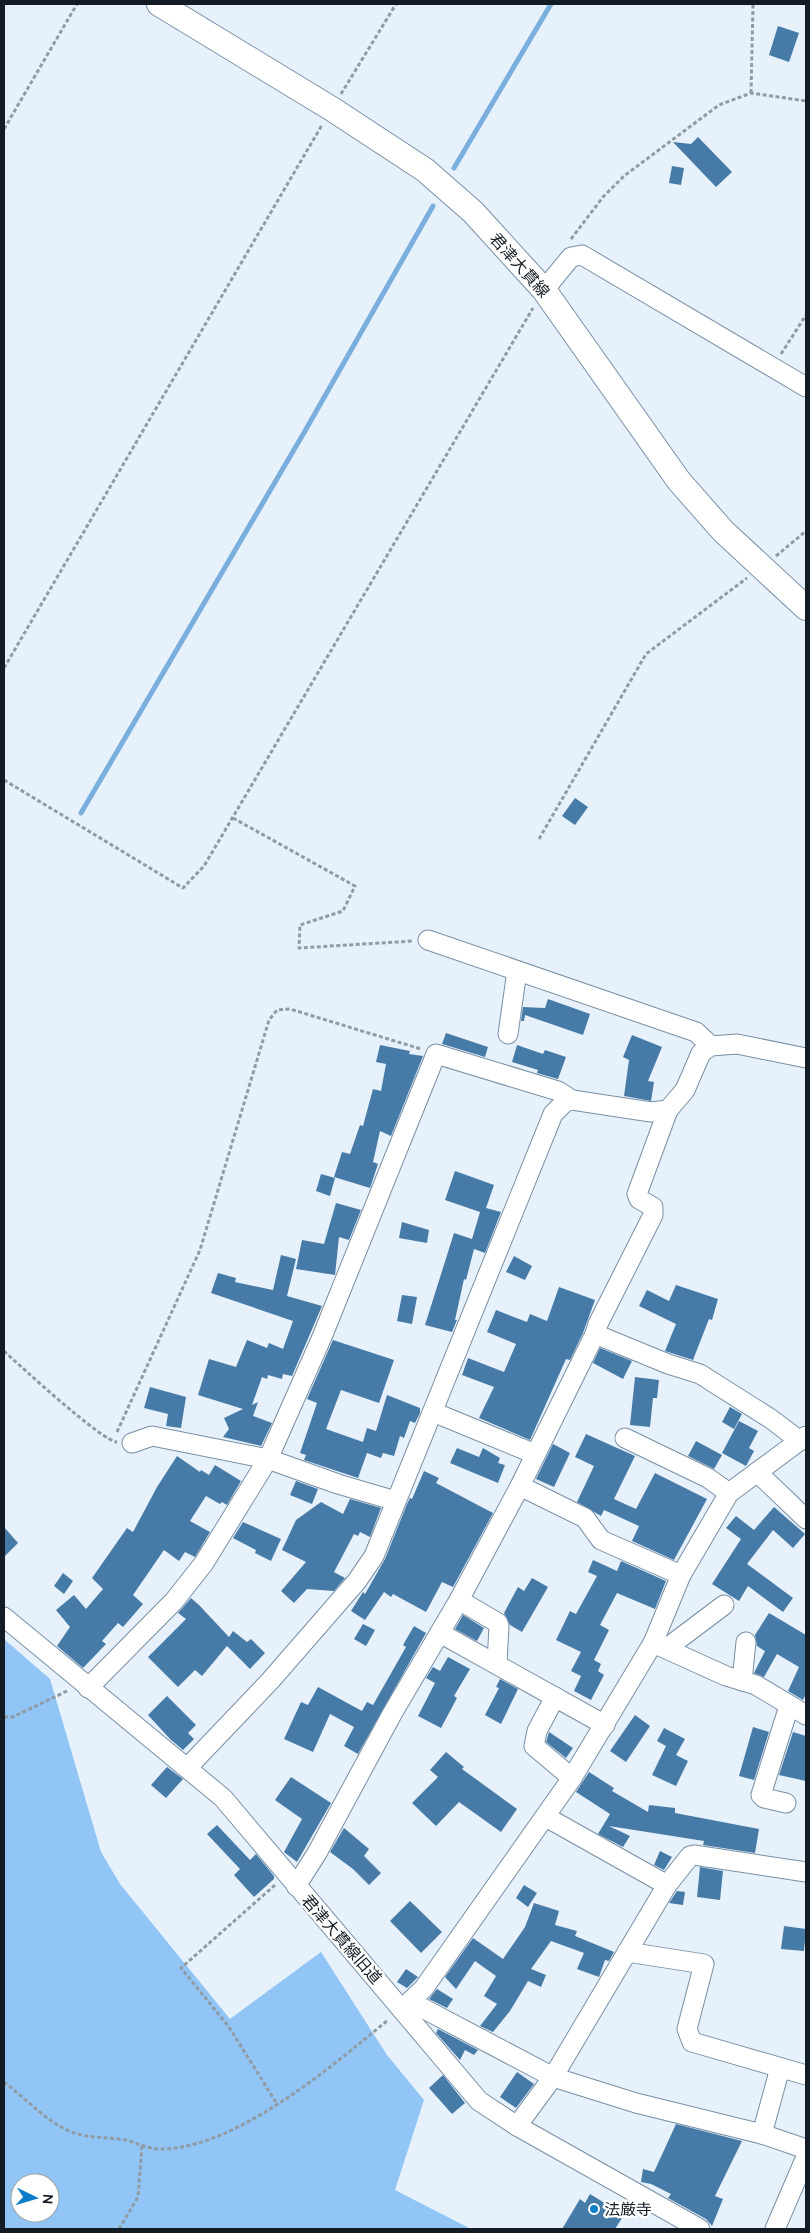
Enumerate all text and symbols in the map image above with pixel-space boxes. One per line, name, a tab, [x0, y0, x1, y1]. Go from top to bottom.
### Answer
street label: 君津大貫線	[487, 229, 553, 301]
street label: 君津大貫線旧道	[298, 1891, 386, 1987]
north arrow	[10, 2173, 60, 2223]
text: N	[40, 2193, 56, 2205]
place label: 法厳寺	[604, 2200, 652, 2218]
marker: 法厳寺	[588, 2203, 600, 2215]

